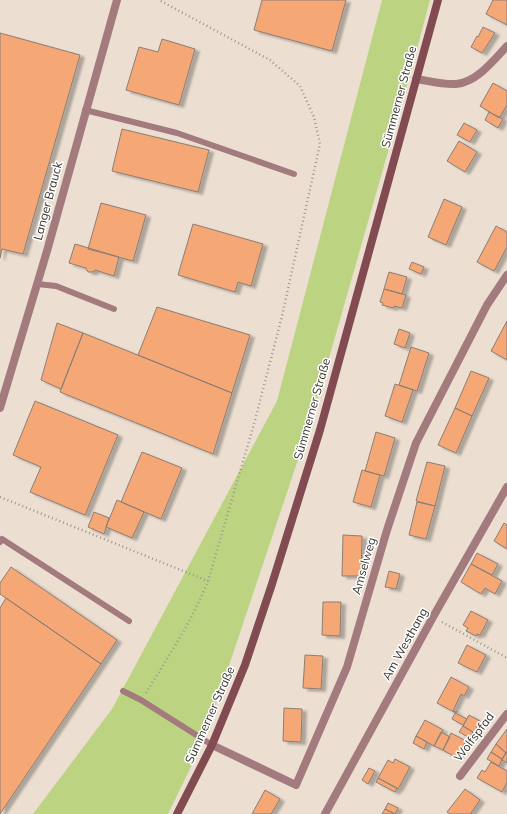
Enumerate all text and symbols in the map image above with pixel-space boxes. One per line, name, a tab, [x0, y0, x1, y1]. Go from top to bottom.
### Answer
street label: Sümmerner Straße	[378, 44, 419, 149]
street label: Langer Brauck	[30, 159, 65, 242]
street label: Sümmerner Straße	[290, 356, 333, 461]
street label: Amselweg	[348, 536, 379, 596]
street label: Am Westhang	[379, 605, 431, 682]
street label: Sümmerner Straße	[181, 664, 238, 766]
street label: Wolfspfad	[450, 709, 497, 764]

